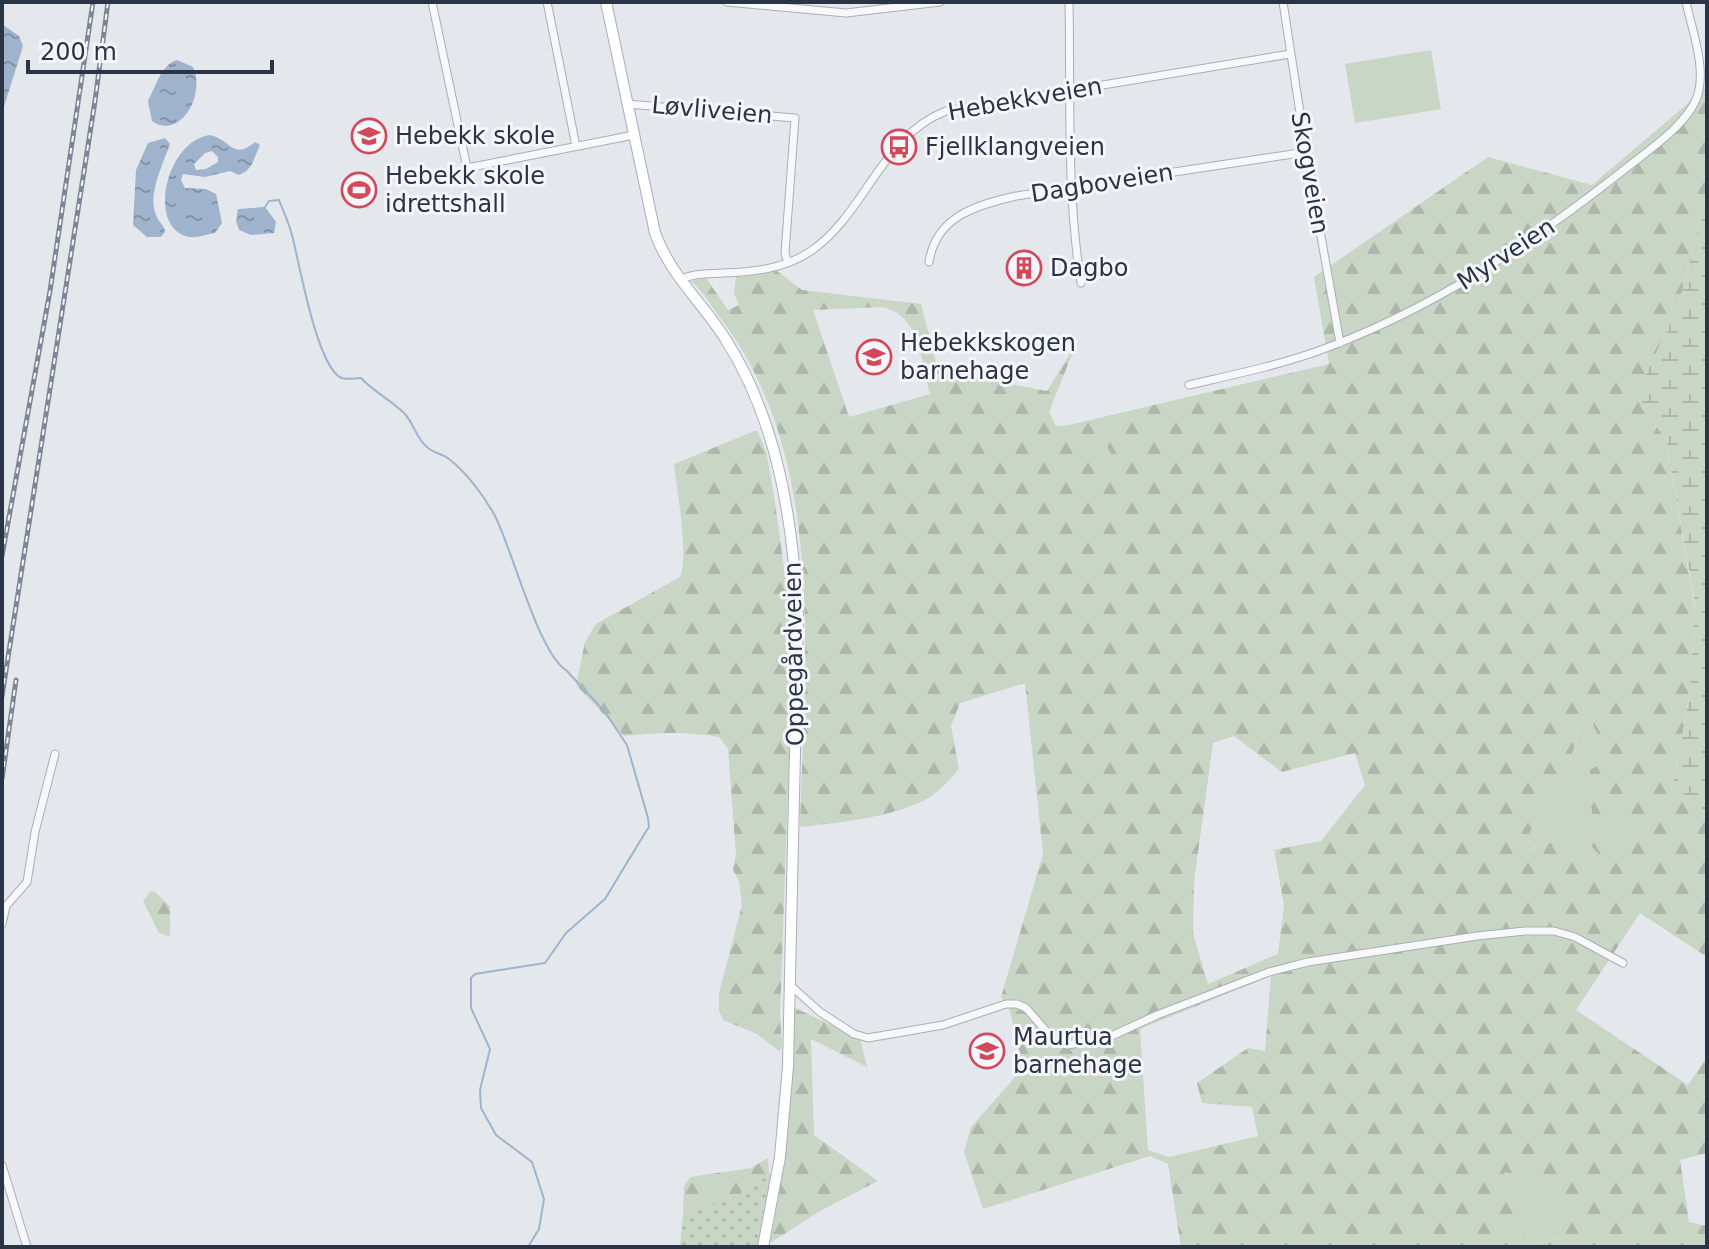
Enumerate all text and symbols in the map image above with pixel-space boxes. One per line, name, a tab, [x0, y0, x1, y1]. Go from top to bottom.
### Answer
scale bar	[28, 24, 272, 74]
text: 200 m	[40, 38, 117, 66]
street label: Hebekkveien	[946, 72, 1104, 126]
street label: Løvliveien	[650, 91, 774, 129]
street label: Skogveien	[1285, 110, 1335, 236]
school or university icon: Hebekk skole	[350, 117, 388, 155]
place label: Hebekk skole	[395, 122, 555, 150]
bus stop icon: Fjellklangveien	[880, 128, 918, 166]
place label: Fjellklangveien	[925, 133, 1105, 161]
street label: Dagboveien	[1029, 158, 1175, 208]
place label: Hebekk skole idrettshall	[385, 162, 545, 218]
sports icon: Hebekk skole idrettshall	[340, 171, 378, 209]
street label: Myrveien	[1452, 212, 1560, 296]
building icon: Dagbo	[1005, 249, 1043, 287]
place label: Dagbo	[1050, 254, 1128, 282]
place label: Hebekkskogen barnehage	[900, 329, 1076, 385]
school or university icon: Hebekkskogen barnehage	[855, 338, 893, 376]
street label: Oppegårdveien	[777, 562, 810, 746]
place label: Maurtua barnehage	[1013, 1023, 1142, 1079]
school or university icon: Maurtua barnehage	[968, 1032, 1006, 1070]

